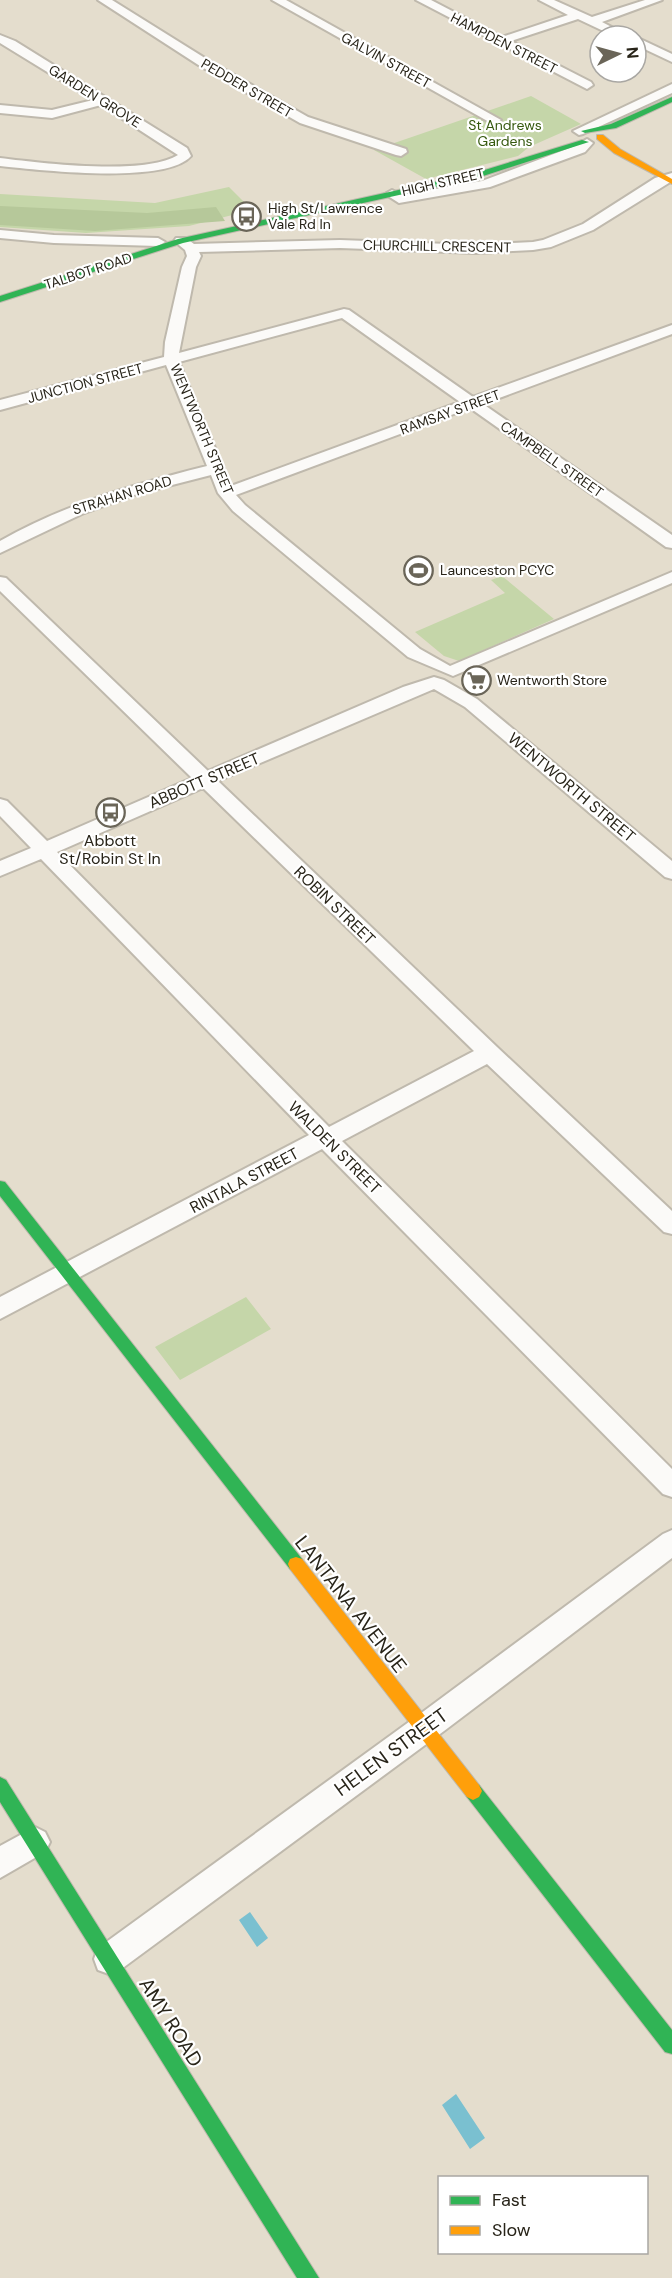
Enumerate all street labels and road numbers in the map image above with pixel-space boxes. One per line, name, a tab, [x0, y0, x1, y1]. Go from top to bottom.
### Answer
street label: HAMPDEN STREET	[448, 8, 561, 78]
street label: GALVIN STREET	[338, 28, 434, 92]
street label: PEDDER STREET	[198, 54, 296, 122]
street label: GARDEN GROVE	[45, 60, 145, 132]
street label: HIGH STREET	[400, 164, 486, 200]
street label: CHURCHILL CRESCENT	[363, 236, 511, 256]
street label: TALBOT ROAD	[42, 248, 134, 294]
street label: JUNCTION STREET	[25, 359, 145, 407]
street label: WENTWORTH STREET	[166, 361, 238, 497]
street label: RAMSAY STREET	[397, 385, 503, 438]
street label: CAMPBELL STREET	[497, 417, 607, 501]
street label: STRAHAN ROAD	[70, 471, 174, 519]
street label: WENTWORTH STREET	[504, 728, 640, 847]
street label: ABBOTT STREET	[146, 748, 263, 813]
street label: ROBIN STREET	[290, 861, 380, 949]
street label: WALDEN STREET	[284, 1096, 386, 1198]
street label: RINTALA STREET	[186, 1143, 302, 1218]
street label: LANTANA AVENUE	[289, 1530, 413, 1678]
street label: HELEN STREET	[329, 1702, 453, 1802]
street label: AMY ROAD	[133, 1973, 209, 2071]

